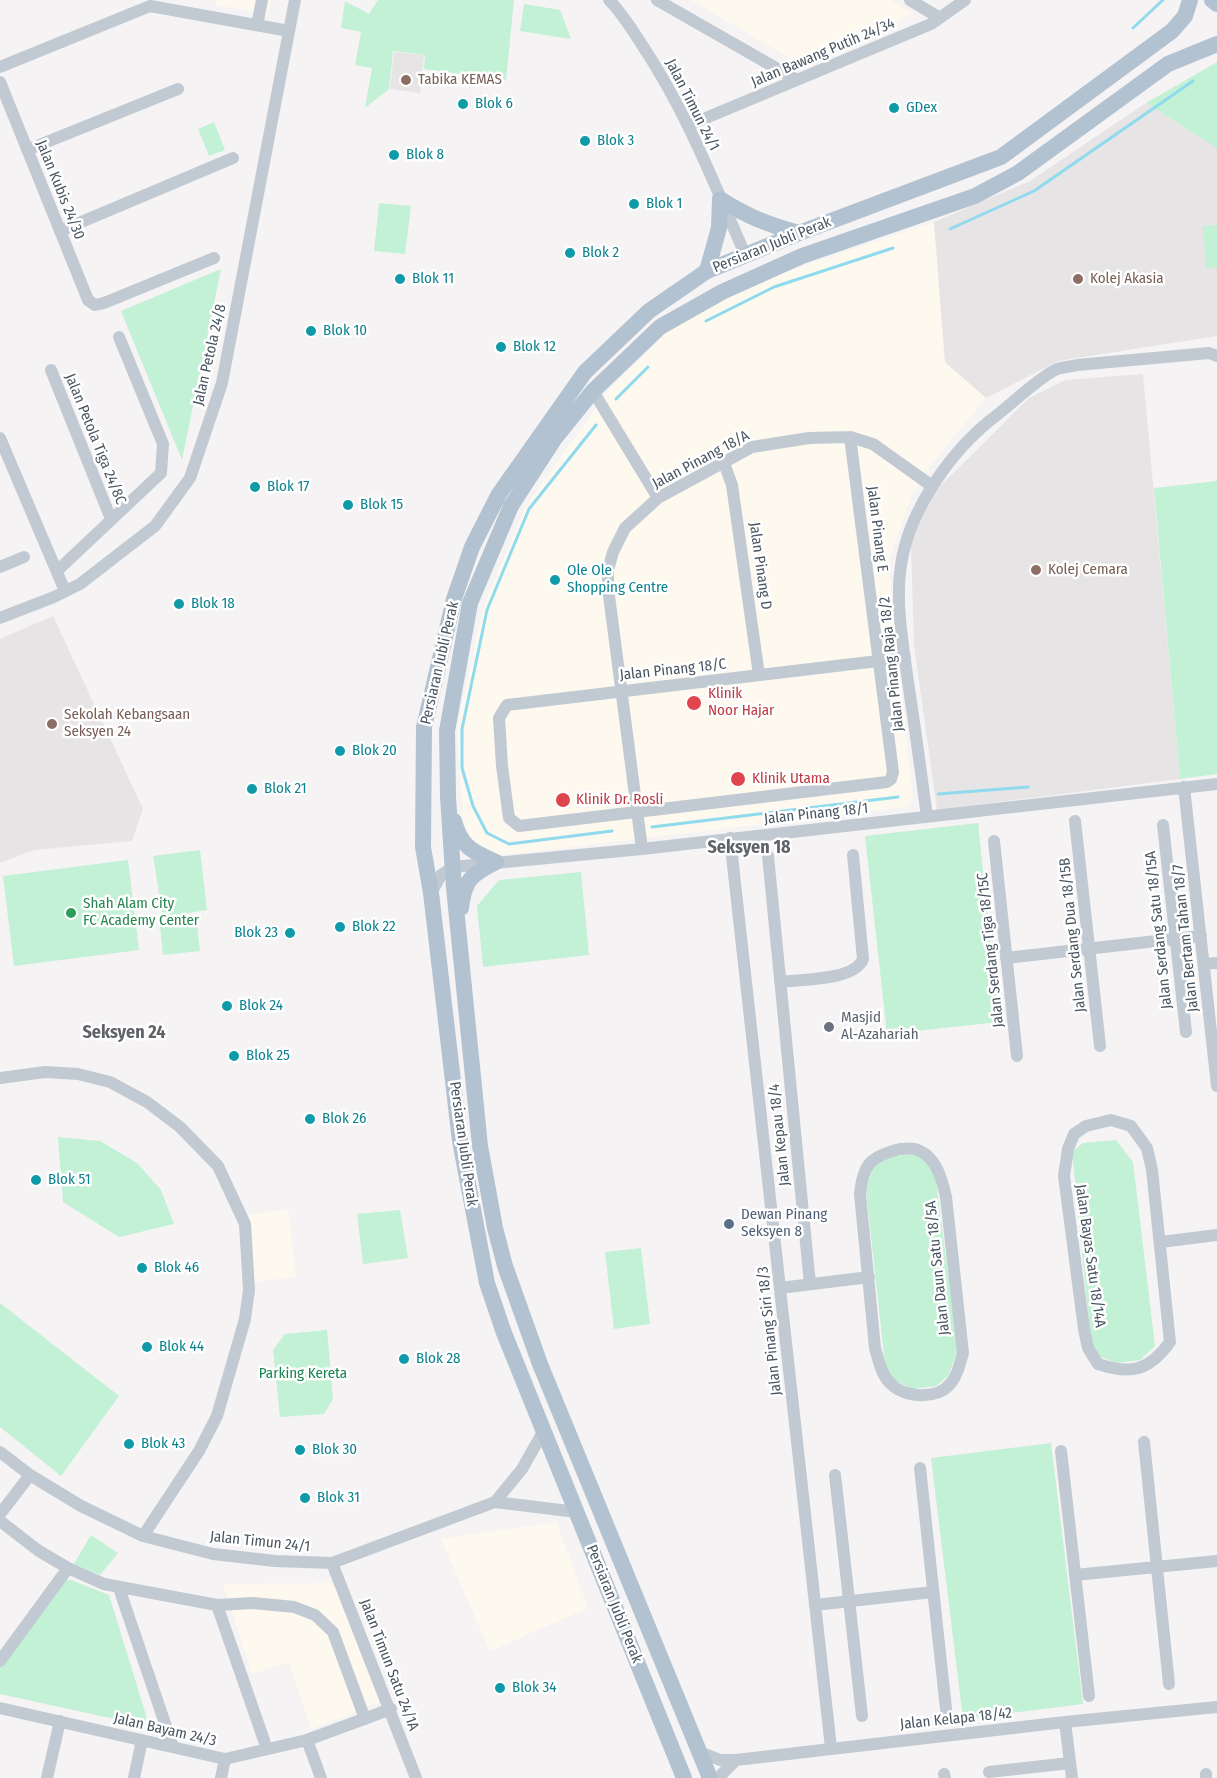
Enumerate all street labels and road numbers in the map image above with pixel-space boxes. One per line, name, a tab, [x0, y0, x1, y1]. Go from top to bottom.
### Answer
street label: Jalan Bawang Putih 24/34	[749, 15, 897, 91]
street label: Jalan Timun 24/1	[661, 56, 723, 154]
street label: Jalan Kubis 24/30	[32, 138, 88, 242]
street label: Persiaran Jubli Perak	[710, 213, 834, 277]
street label: Jalan Petola 24/8	[190, 303, 230, 407]
street label: Jalan Petola Tiga 24/8C	[61, 371, 129, 507]
street label: Jalan Pinang 18/A	[649, 427, 753, 493]
street label: Jalan Pinang E	[863, 485, 891, 573]
street label: Jalan Pinang D	[745, 521, 775, 611]
street label: Jalan Pinang Raja 18/2	[876, 596, 908, 732]
street label: Persiaran Jubli Perak	[417, 600, 463, 726]
street label: Jalan Pinang 18/C	[619, 655, 727, 685]
street label: Jalan Pinang 18/1	[763, 800, 869, 828]
street label: Jalan Serdang Satu 18/15A	[1142, 850, 1176, 1010]
street label: Jalan Serdang Dua 18/15B	[1056, 857, 1090, 1013]
street label: Jalan Bertam Tahan 18/7	[1169, 863, 1203, 1013]
street label: Jalan Serdang Tiga 18/15C	[974, 872, 1008, 1028]
street label: Persiaran Jubli Perak	[445, 1080, 481, 1208]
street label: Jalan Kepau 18/4	[766, 1083, 794, 1187]
street label: Jalan Bayas Satu 18/14A	[1071, 1183, 1109, 1329]
street label: Jalan Daun Satu 18/5A	[922, 1200, 954, 1336]
street label: Jalan Pinang Siri 18/3	[754, 1266, 786, 1396]
street label: Jalan Timun 24/1	[209, 1528, 311, 1556]
street label: Persiaran Jubli Perak	[582, 1542, 646, 1666]
street label: Jalan Timun Satu 24/1A	[356, 1597, 422, 1733]
street label: Jalan Kelapa 18/42	[899, 1704, 1013, 1734]
street label: Jalan Bayam 24/3	[112, 1709, 218, 1751]

